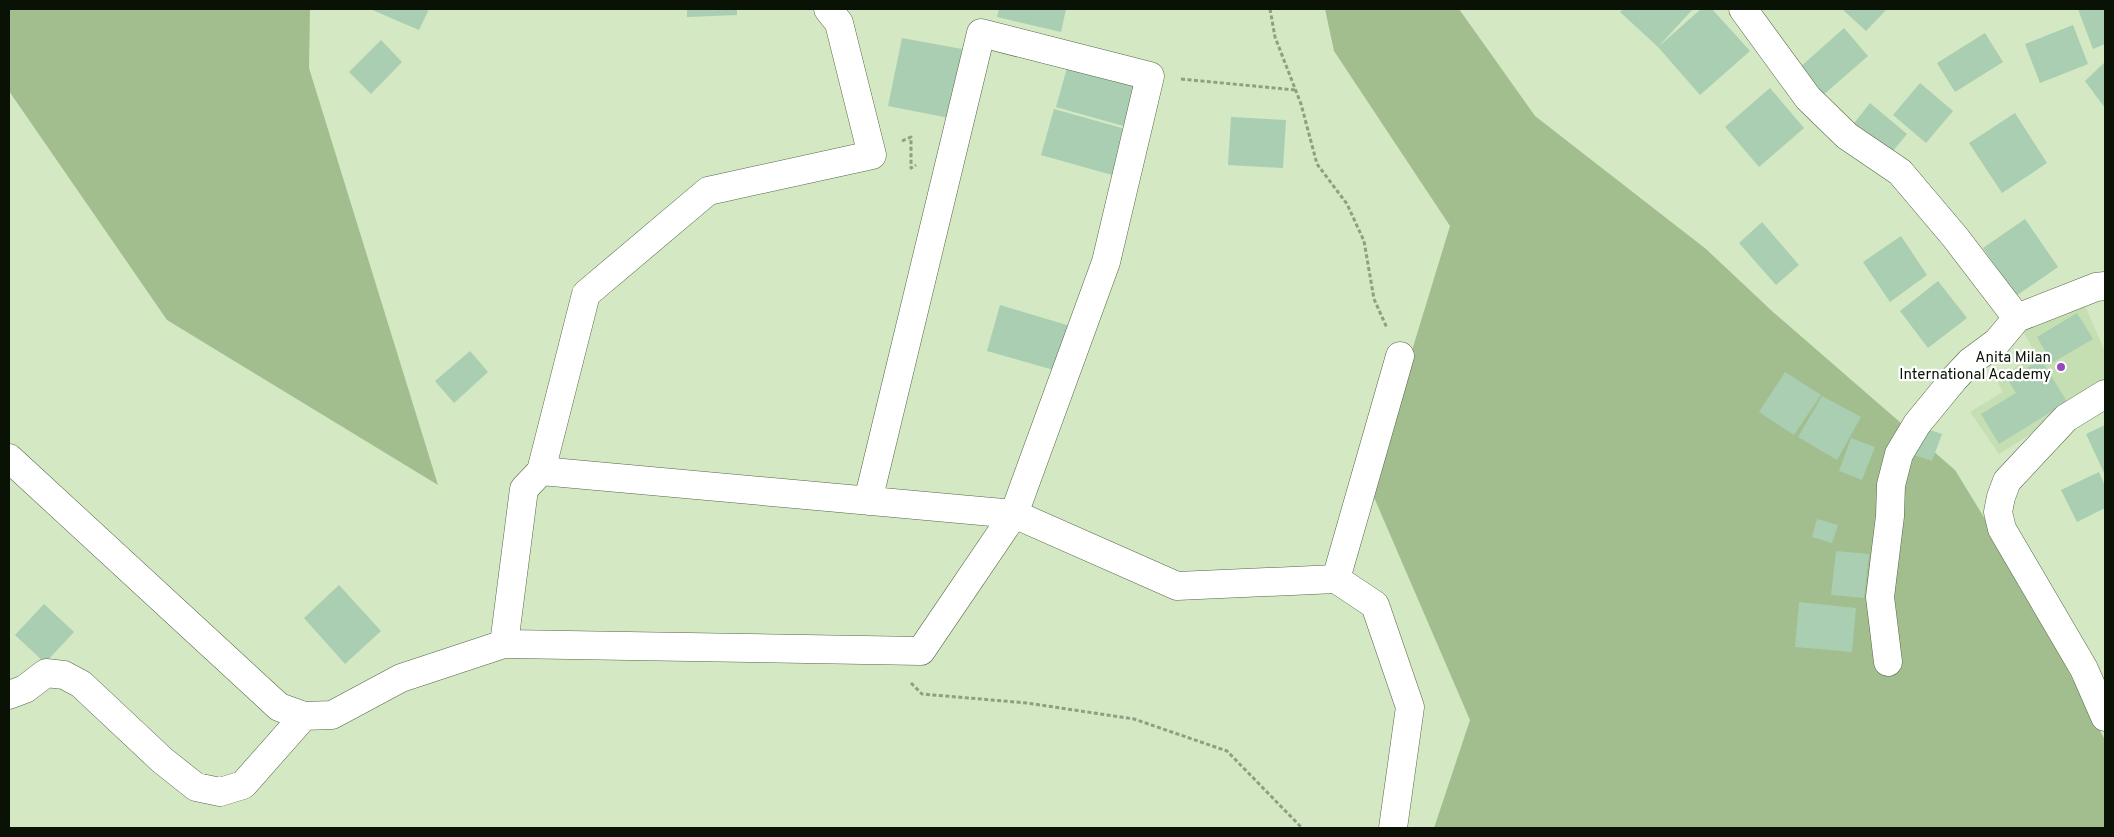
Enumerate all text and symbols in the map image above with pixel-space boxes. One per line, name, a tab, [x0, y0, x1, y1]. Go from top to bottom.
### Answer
place label: Anita Milan International Academy	[1899, 349, 2051, 385]
marker: Anita Milan International Academy	[2055, 361, 2067, 373]

